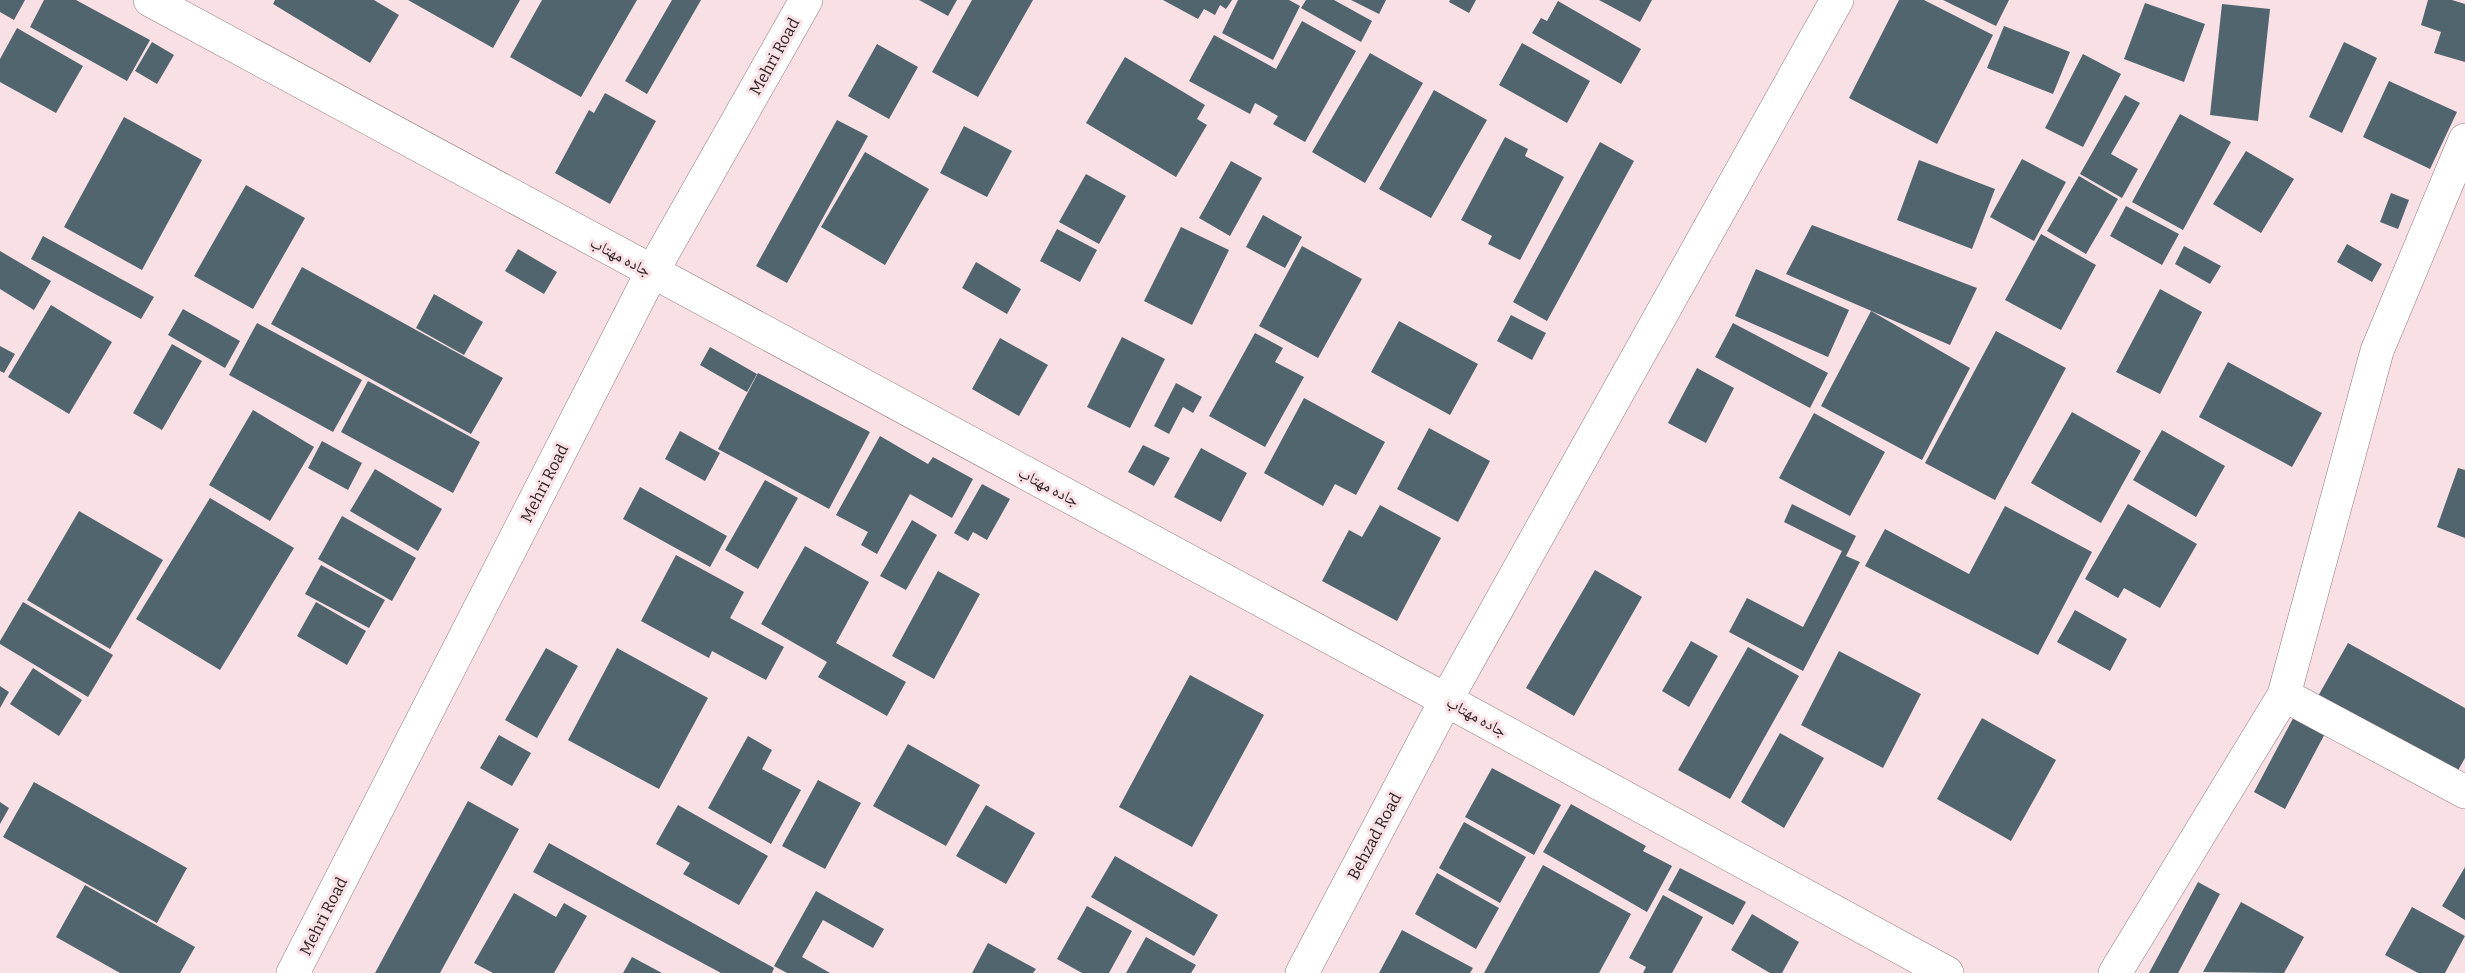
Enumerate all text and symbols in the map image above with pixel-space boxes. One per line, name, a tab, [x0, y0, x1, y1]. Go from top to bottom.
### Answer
street label: Mehri Road	[745, 14, 804, 98]
street label: جاده مهتاب	[587, 233, 654, 280]
street label: Mehri Road	[517, 441, 572, 525]
street label: جاده مهتاب	[1015, 463, 1082, 510]
street label: جاده مهتاب	[1443, 692, 1510, 741]
street label: Behzad Road	[1344, 789, 1406, 883]
street label: Mehri Road	[296, 874, 351, 958]

